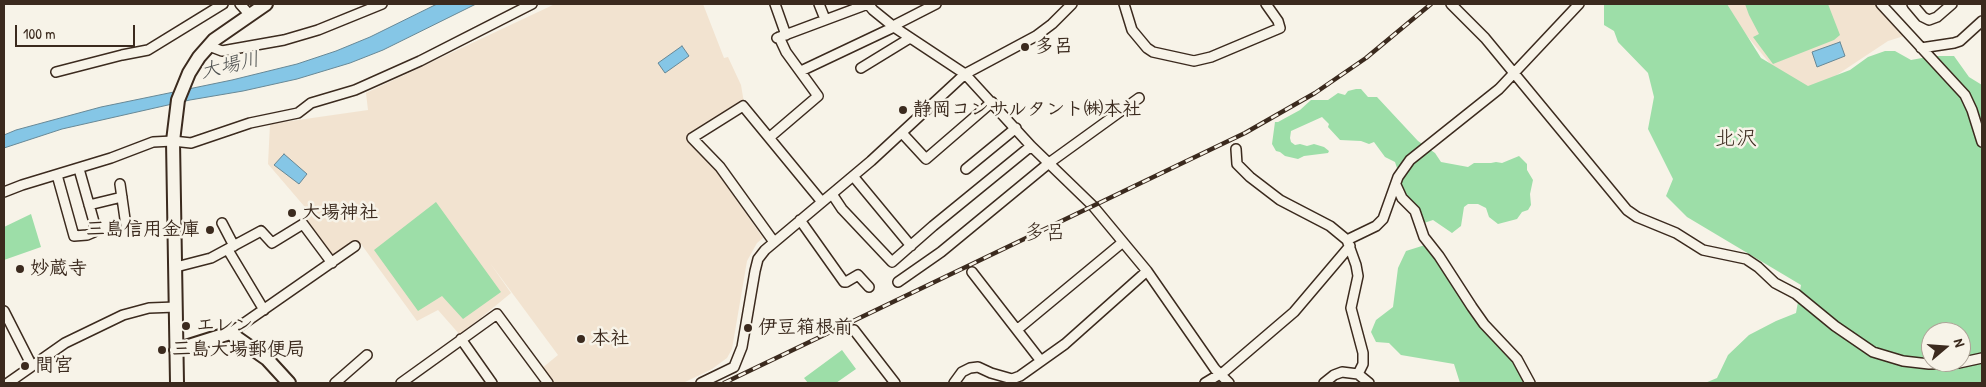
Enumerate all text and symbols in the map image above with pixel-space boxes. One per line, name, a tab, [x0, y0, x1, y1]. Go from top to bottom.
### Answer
scale bar	[18, 15, 138, 47]
text: 100 m	[23, 23, 56, 44]
place label: 多呂	[1035, 36, 1073, 58]
marker: 多呂	[1019, 41, 1031, 53]
water label: 大場川	[198, 48, 262, 84]
place label: 静岡コンサルタント㈱本社	[913, 99, 1141, 121]
marker: 静岡コンサルタント㈱本社	[897, 104, 909, 116]
district label: 北沢	[1715, 126, 1757, 152]
place label: 大場神社	[302, 202, 378, 224]
marker: 大場神社	[286, 207, 298, 219]
place label: 三島信用金庫	[86, 219, 200, 241]
district label: 多呂	[1024, 220, 1066, 246]
marker: 三島信用金庫	[204, 224, 216, 236]
place label: 妙蔵寺	[30, 258, 87, 280]
marker: 妙蔵寺	[14, 263, 26, 275]
place label: エレン	[196, 315, 253, 337]
place label: 伊豆箱根前	[758, 317, 853, 339]
marker: エレン	[180, 320, 192, 332]
marker: 伊豆箱根前	[742, 322, 754, 334]
north arrow	[1921, 322, 1971, 372]
place label: 本社	[591, 328, 629, 350]
marker: 本社	[575, 333, 587, 345]
text: N	[1950, 336, 1970, 349]
place label: 三島大場郵便局	[172, 339, 305, 361]
marker: 三島大場郵便局	[156, 344, 168, 356]
place label: 間宮	[35, 355, 73, 377]
marker: 間宮	[19, 360, 31, 372]

